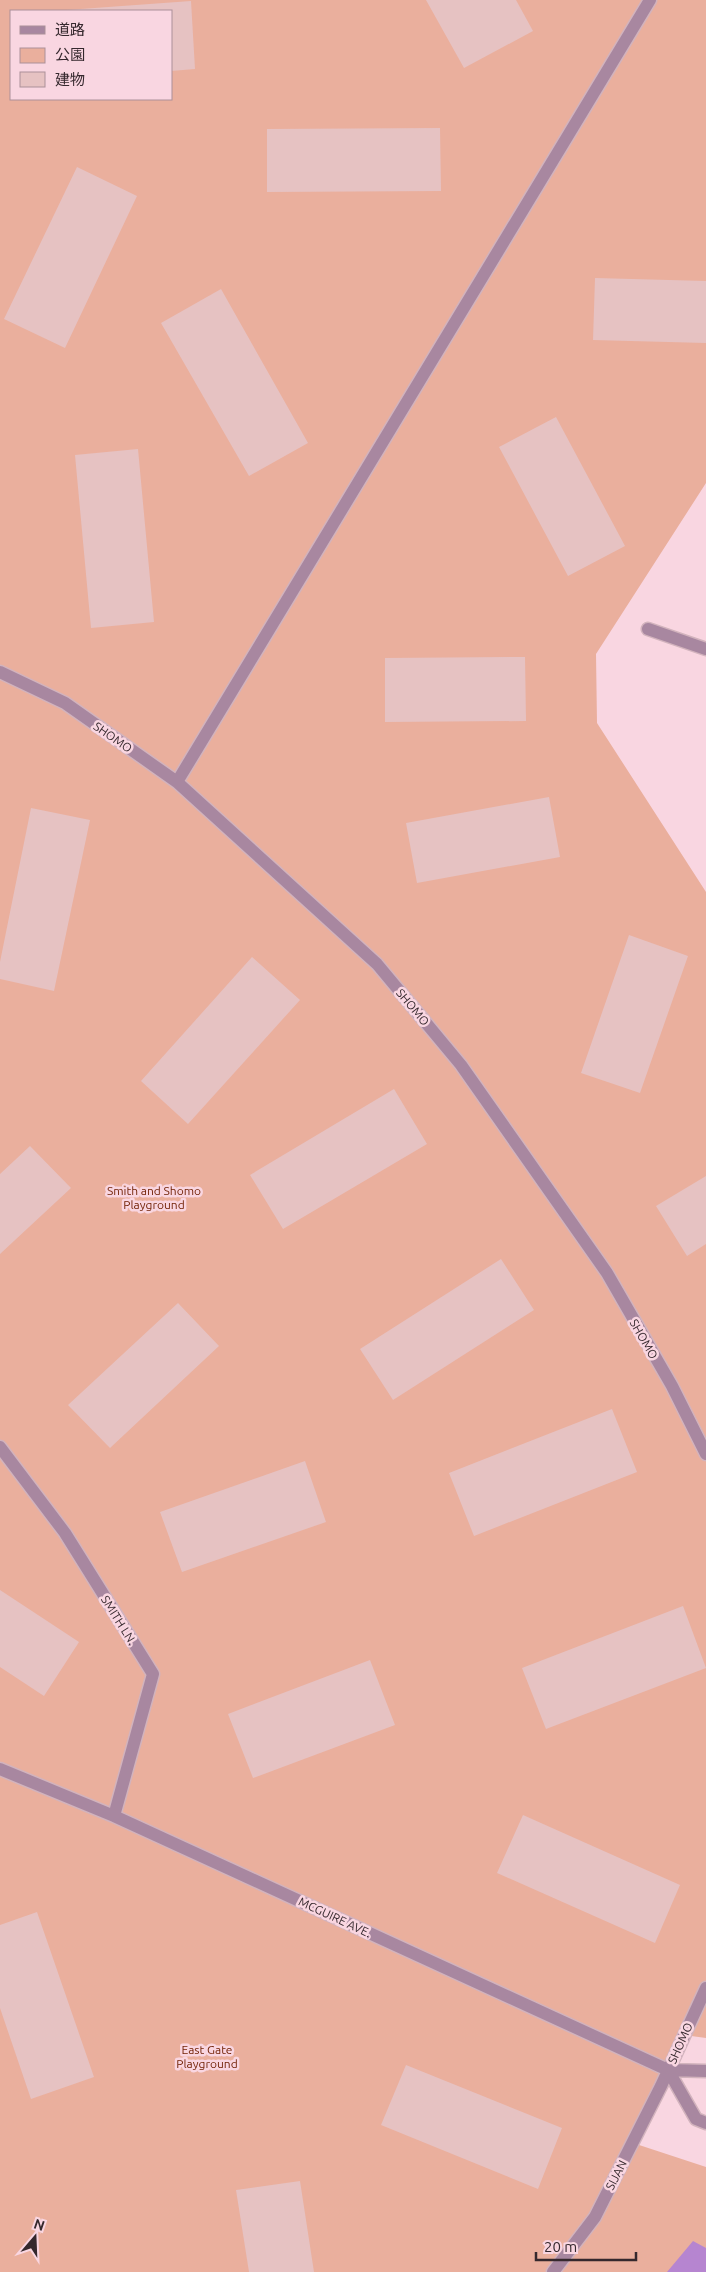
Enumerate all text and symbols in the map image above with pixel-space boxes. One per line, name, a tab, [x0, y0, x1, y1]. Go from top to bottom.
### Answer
legend	[10, 10, 172, 100]
text: 道路	[55, 21, 85, 38]
text: 公園	[55, 46, 85, 63]
text: 建物	[55, 71, 85, 88]
street label: SHOMO	[91, 719, 135, 755]
street label: SHOMO	[394, 986, 432, 1028]
park label: Smith and Shomo Playground	[107, 1184, 201, 1211]
street label: SHOMO	[627, 1317, 661, 1361]
street label: SMITH LN.	[99, 1593, 139, 1647]
street label: MCGUIRE AVE.	[297, 1895, 373, 1939]
street label: SHOMO	[665, 2020, 695, 2066]
park label: East Gate Playground	[176, 2043, 238, 2070]
street label: SIJAN	[603, 2158, 629, 2192]
north arrow	[10, 2212, 60, 2262]
text: N	[32, 2215, 47, 2234]
scale bar	[536, 2230, 636, 2262]
text: 20 m	[544, 2238, 577, 2255]

